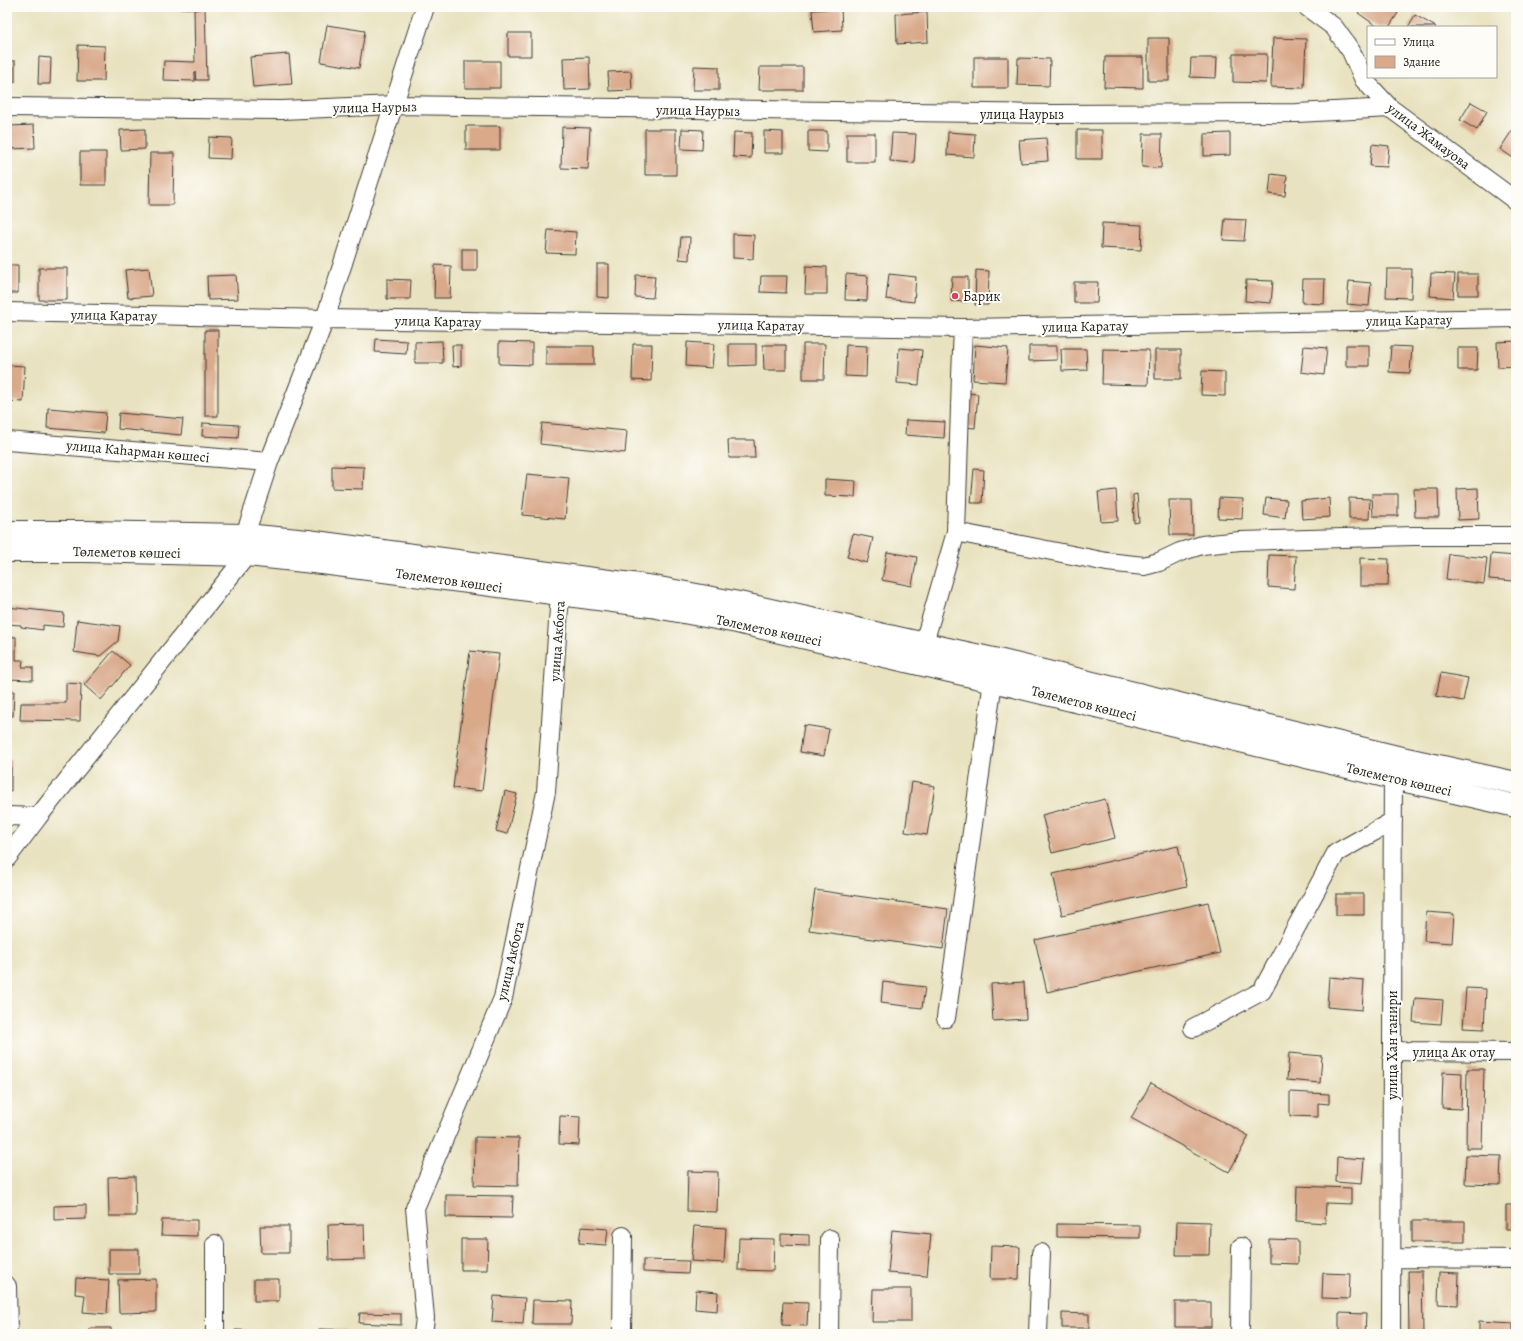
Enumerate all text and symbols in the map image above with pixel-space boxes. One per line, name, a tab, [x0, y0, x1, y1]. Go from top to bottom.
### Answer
legend	[1367, 26, 1497, 78]
text: Улица	[1403, 34, 1435, 50]
text: Здание	[1403, 54, 1440, 70]
street label: улица Наурыз	[332, 97, 417, 118]
street label: улица Жамауова	[1382, 98, 1475, 174]
street label: улица Наурыз	[655, 100, 740, 121]
street label: улица Наурыз	[979, 105, 1064, 124]
place label: Барик	[963, 287, 1001, 306]
marker: Барик	[950, 291, 960, 301]
street label: улица Каратау	[70, 305, 158, 326]
street label: улица Каратау	[1365, 310, 1453, 331]
street label: улица Каратау	[394, 311, 482, 332]
street label: улица Каратау	[717, 315, 805, 336]
street label: улица Каратау	[1041, 316, 1129, 337]
street label: улица Каһарман көшесі	[65, 436, 210, 467]
street label: Төлеметов көшесі	[73, 542, 181, 563]
street label: Төлеметов көшесі	[394, 564, 504, 597]
street label: улица Акбота	[545, 600, 570, 683]
street label: Төлеметов көшесі	[714, 610, 824, 651]
street label: Төлеметов көшесі	[1029, 681, 1138, 726]
street label: Төлеметов көшесі	[1344, 758, 1454, 801]
street label: улица Акбота	[492, 919, 529, 1004]
street label: улица Хан танири	[1383, 990, 1402, 1101]
street label: улица Ак отау	[1412, 1043, 1496, 1062]

